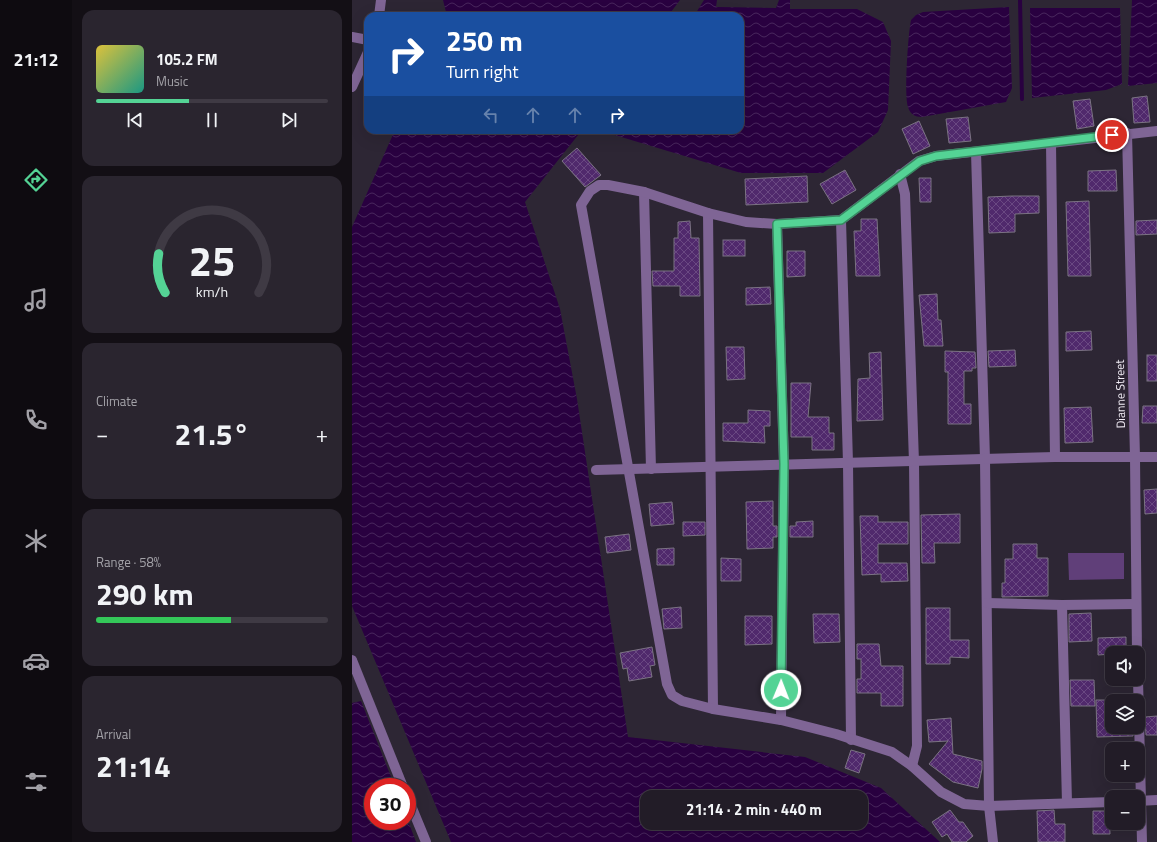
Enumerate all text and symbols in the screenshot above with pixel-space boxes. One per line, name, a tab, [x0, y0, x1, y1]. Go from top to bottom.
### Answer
text: 250 m	[446, 19, 523, 62]
icon: right	[380, 28, 432, 80]
text: 21:12	[14, 46, 58, 73]
text: 105.2 FM	[156, 48, 218, 71]
text: Turn right	[446, 58, 519, 85]
text: Music	[156, 71, 188, 91]
icon: left	[480, 104, 502, 126]
icon: ahead	[522, 104, 544, 126]
icon: ahead	[564, 104, 586, 126]
icon: right	[606, 104, 628, 126]
icon: previous	[124, 109, 146, 131]
icon: pause	[201, 109, 223, 131]
icon: next	[278, 109, 300, 131]
pin	[1095, 118, 1129, 152]
icon: arrive	[1101, 124, 1123, 146]
icon: directions	[22, 166, 50, 194]
text: 25	[189, 228, 235, 291]
text: km/h	[196, 280, 228, 302]
icon: music	[22, 286, 50, 314]
street label: Dianne Street	[1110, 359, 1130, 429]
text: Climate	[96, 391, 137, 411]
icon: phone	[22, 406, 50, 434]
text: 21.5°	[175, 411, 249, 457]
text: −	[96, 417, 108, 451]
text: +	[316, 417, 328, 451]
icon: climate	[22, 527, 50, 555]
text: Range · 58%	[96, 552, 161, 572]
text: 290 km	[96, 571, 194, 617]
map controls	[1105, 646, 1145, 830]
button: sound	[1105, 646, 1145, 686]
icon: car	[22, 647, 50, 675]
position arrow	[760, 669, 802, 711]
button: layers	[1105, 694, 1145, 734]
text: Arrival	[96, 724, 131, 744]
button: +	[1105, 742, 1145, 782]
text: 21:14	[96, 743, 171, 789]
icon: filters	[22, 768, 50, 796]
speed limit sign: 30	[364, 778, 416, 830]
button: −	[1105, 790, 1145, 830]
text: 21:14 · 2 min · 440 m	[686, 798, 822, 821]

